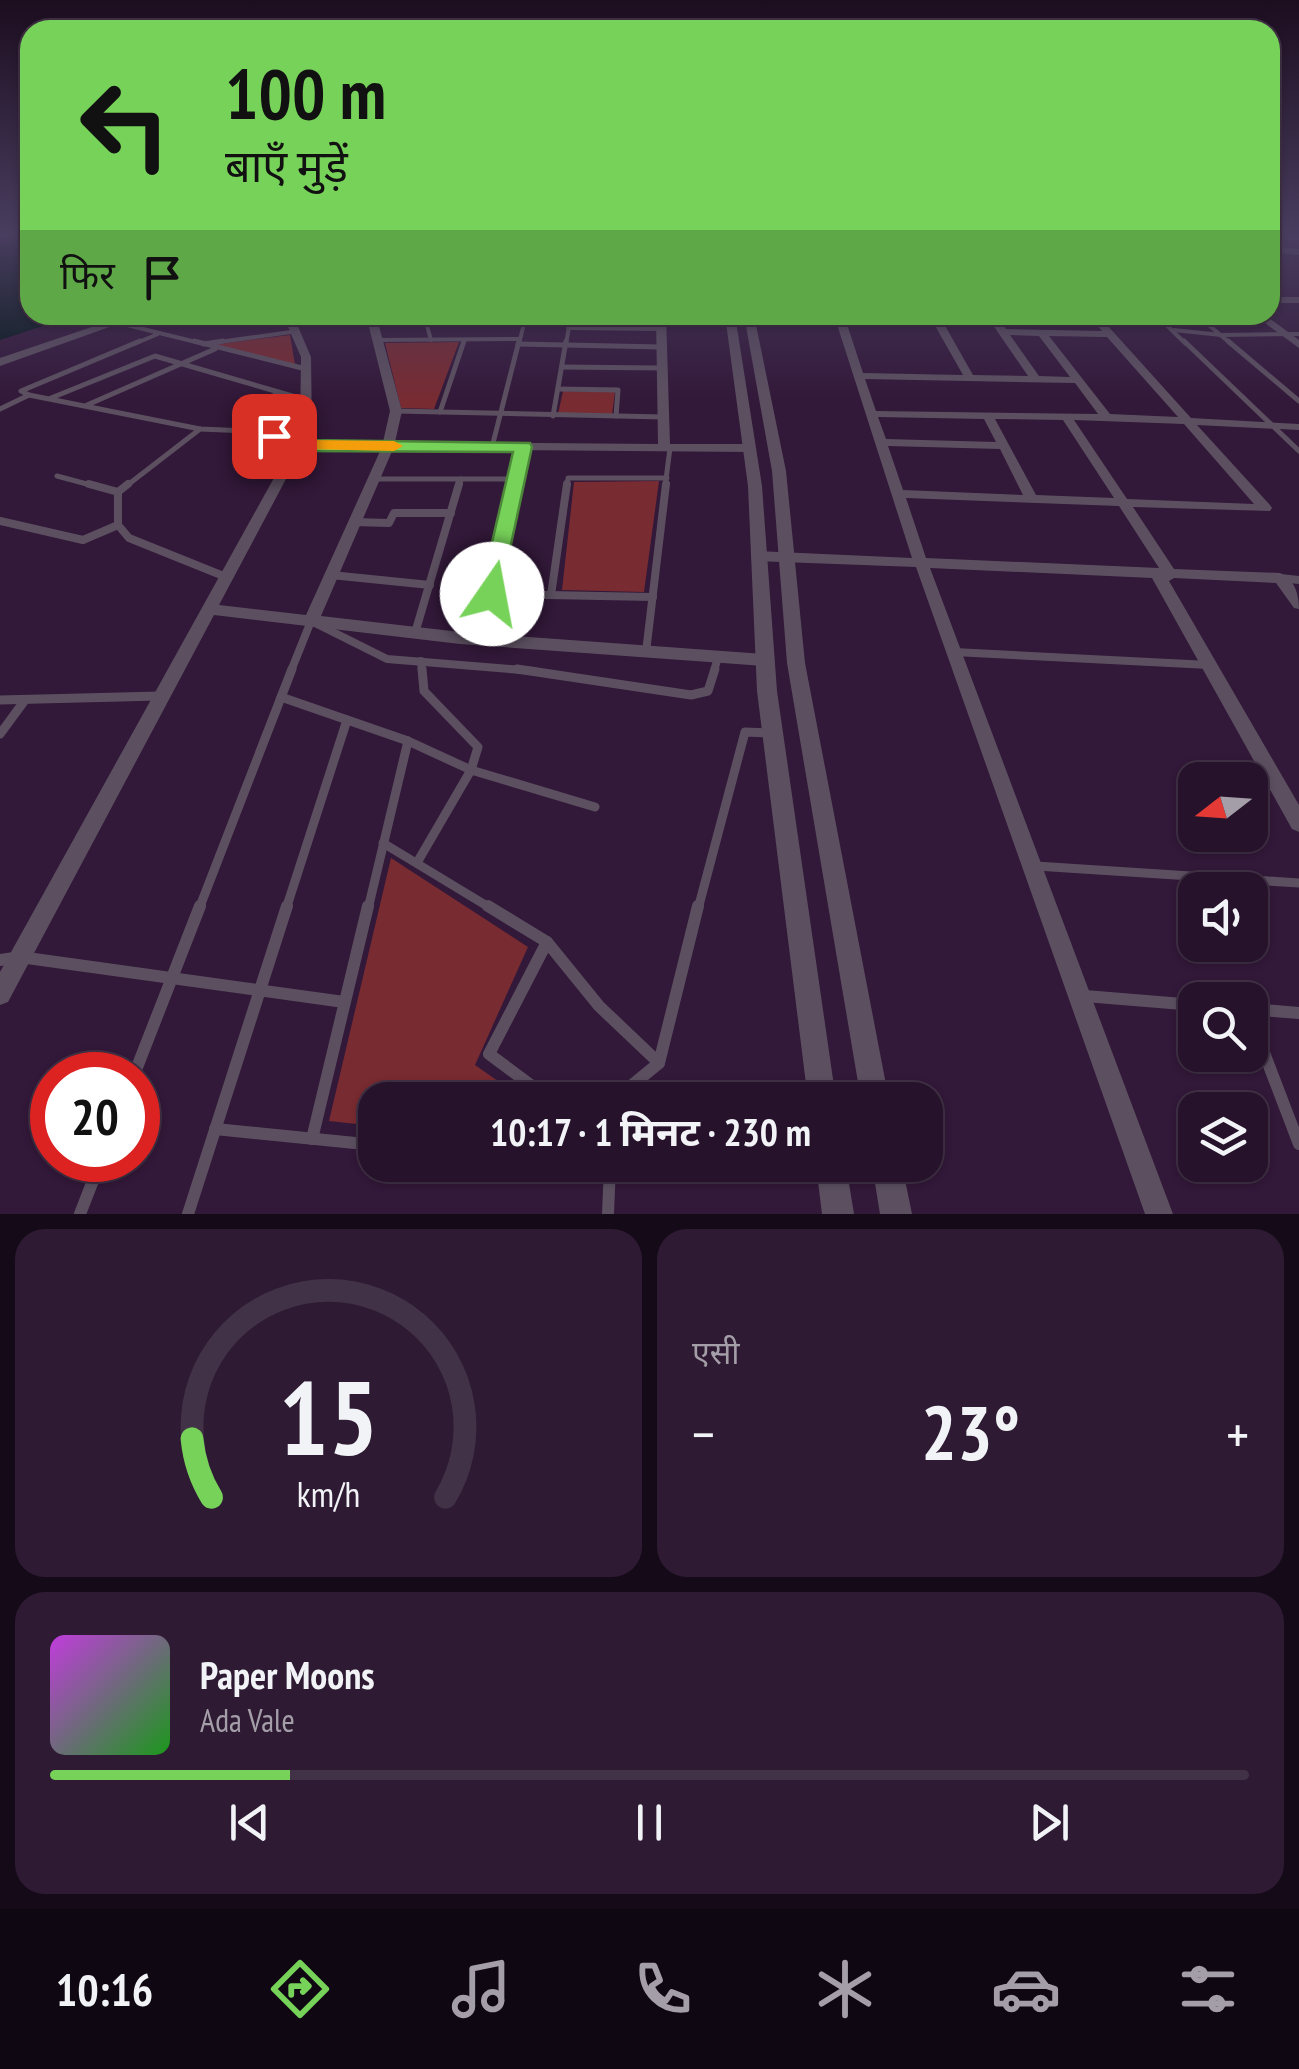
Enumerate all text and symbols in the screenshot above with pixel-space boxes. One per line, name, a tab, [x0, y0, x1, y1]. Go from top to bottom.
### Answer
text: 100 m	[225, 48, 386, 138]
icon: left	[60, 60, 190, 190]
text: बाएँ मुड़ें	[225, 136, 348, 194]
text: फिर	[60, 250, 115, 299]
icon: arrive	[135, 250, 190, 305]
pin	[232, 394, 317, 479]
icon: arrive	[247, 409, 302, 464]
position arrow	[440, 542, 544, 646]
north arrow	[1178, 762, 1268, 852]
map controls	[1178, 762, 1268, 1182]
button: sound	[1178, 872, 1268, 962]
button: search	[1178, 982, 1268, 1072]
speed limit sign: 20	[30, 1052, 160, 1182]
button: layers	[1178, 1092, 1268, 1182]
text: 10:17 · 1 मिनट · 230 m	[490, 1107, 811, 1156]
text: एसी	[692, 1331, 740, 1373]
text: 15	[279, 1349, 378, 1484]
text: 23°	[921, 1384, 1020, 1481]
text: −	[692, 1398, 715, 1469]
text: +	[1226, 1398, 1249, 1469]
text: km/h	[297, 1471, 360, 1517]
text: Paper Moons	[200, 1650, 375, 1699]
text: Ada Vale	[200, 1699, 295, 1741]
icon: previous	[222, 1795, 277, 1850]
icon: pause	[622, 1795, 677, 1850]
icon: next	[1022, 1795, 1077, 1850]
icon: directions	[265, 1954, 335, 2024]
icon: music	[446, 1954, 516, 2024]
icon: phone	[628, 1954, 698, 2024]
icon: climate	[810, 1954, 880, 2024]
icon: car	[991, 1954, 1061, 2024]
icon: filters	[1173, 1954, 1243, 2024]
text: 10:16	[56, 1960, 153, 2018]

